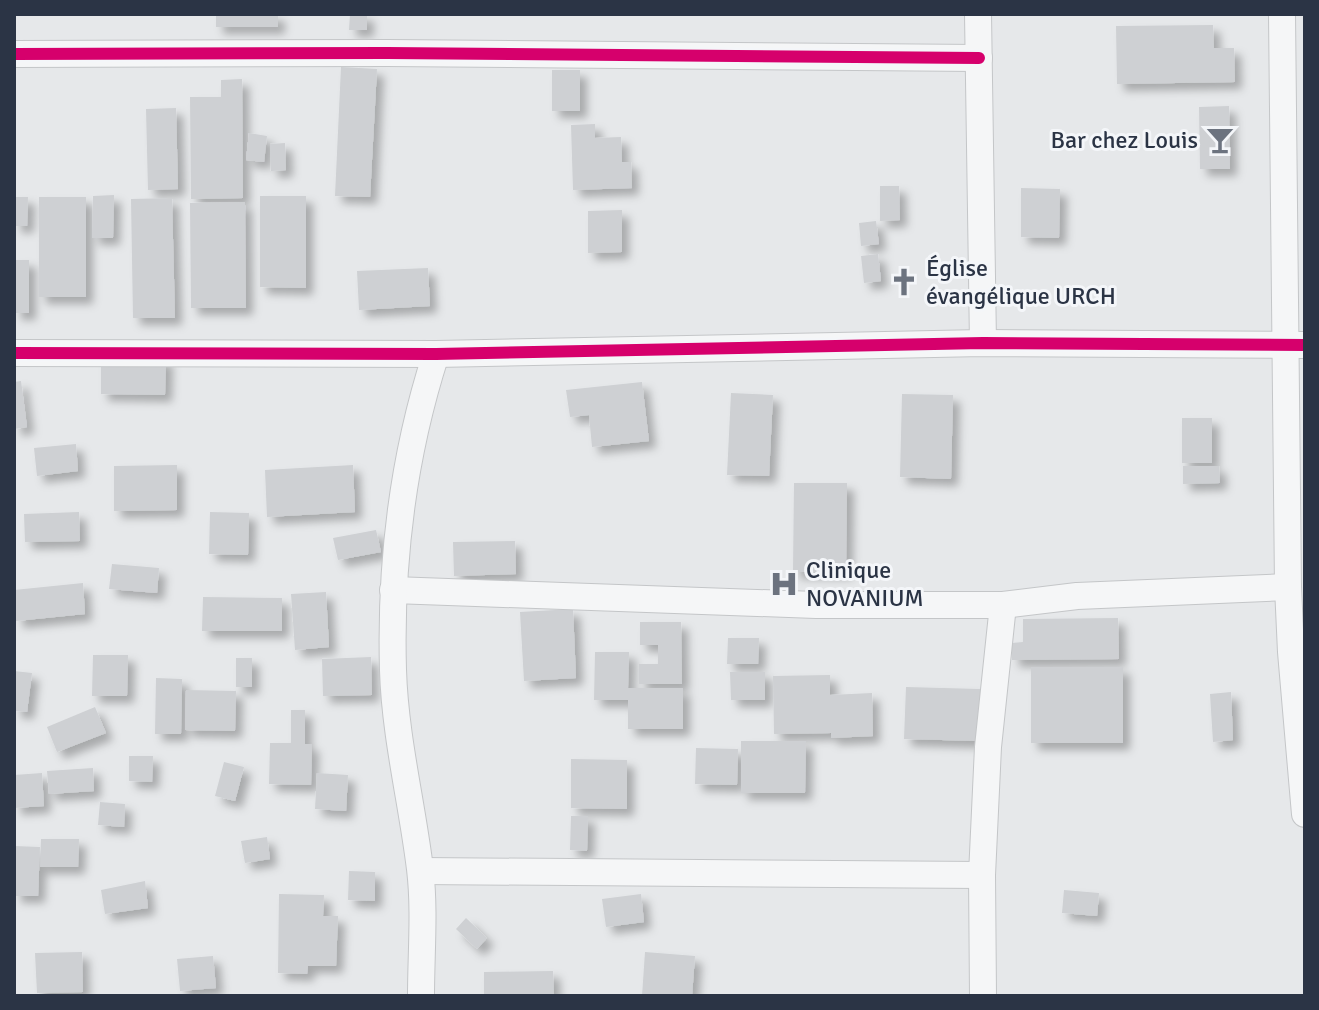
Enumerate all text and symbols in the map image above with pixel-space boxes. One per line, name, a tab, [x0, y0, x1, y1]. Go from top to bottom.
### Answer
place label: Bar chez Louis	[1050, 125, 1198, 155]
bar icon: Bar chez Louis	[1205, 125, 1235, 155]
place label: Église évangélique URCH	[926, 253, 1116, 311]
church icon: Église évangélique URCH	[889, 267, 919, 297]
place label: Clinique NOVANIUM	[806, 555, 924, 613]
hospital icon: Clinique NOVANIUM	[769, 569, 799, 599]

